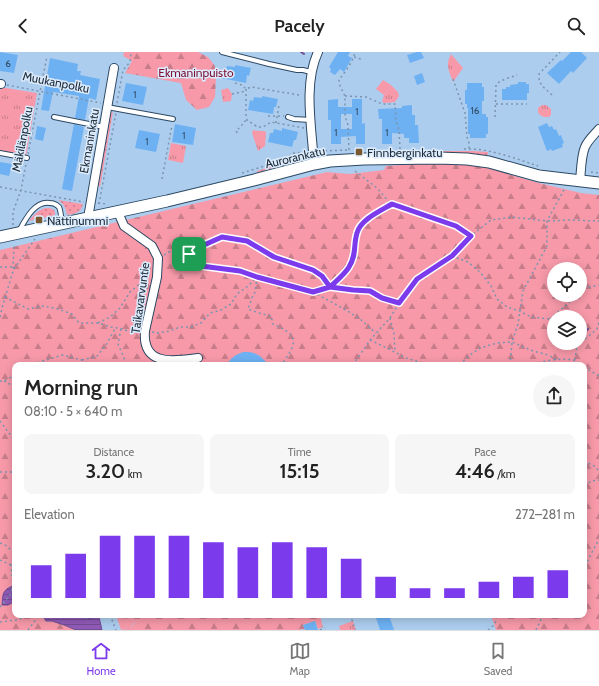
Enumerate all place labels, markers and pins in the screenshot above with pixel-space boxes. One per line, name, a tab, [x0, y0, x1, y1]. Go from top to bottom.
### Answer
place label: Finnberginkatu	[367, 145, 442, 160]
marker: Finnberginkatu	[354, 147, 364, 157]
place label: Nättinummi	[47, 213, 108, 228]
marker: Nättinummi	[34, 215, 44, 225]
pin	[172, 237, 206, 271]

